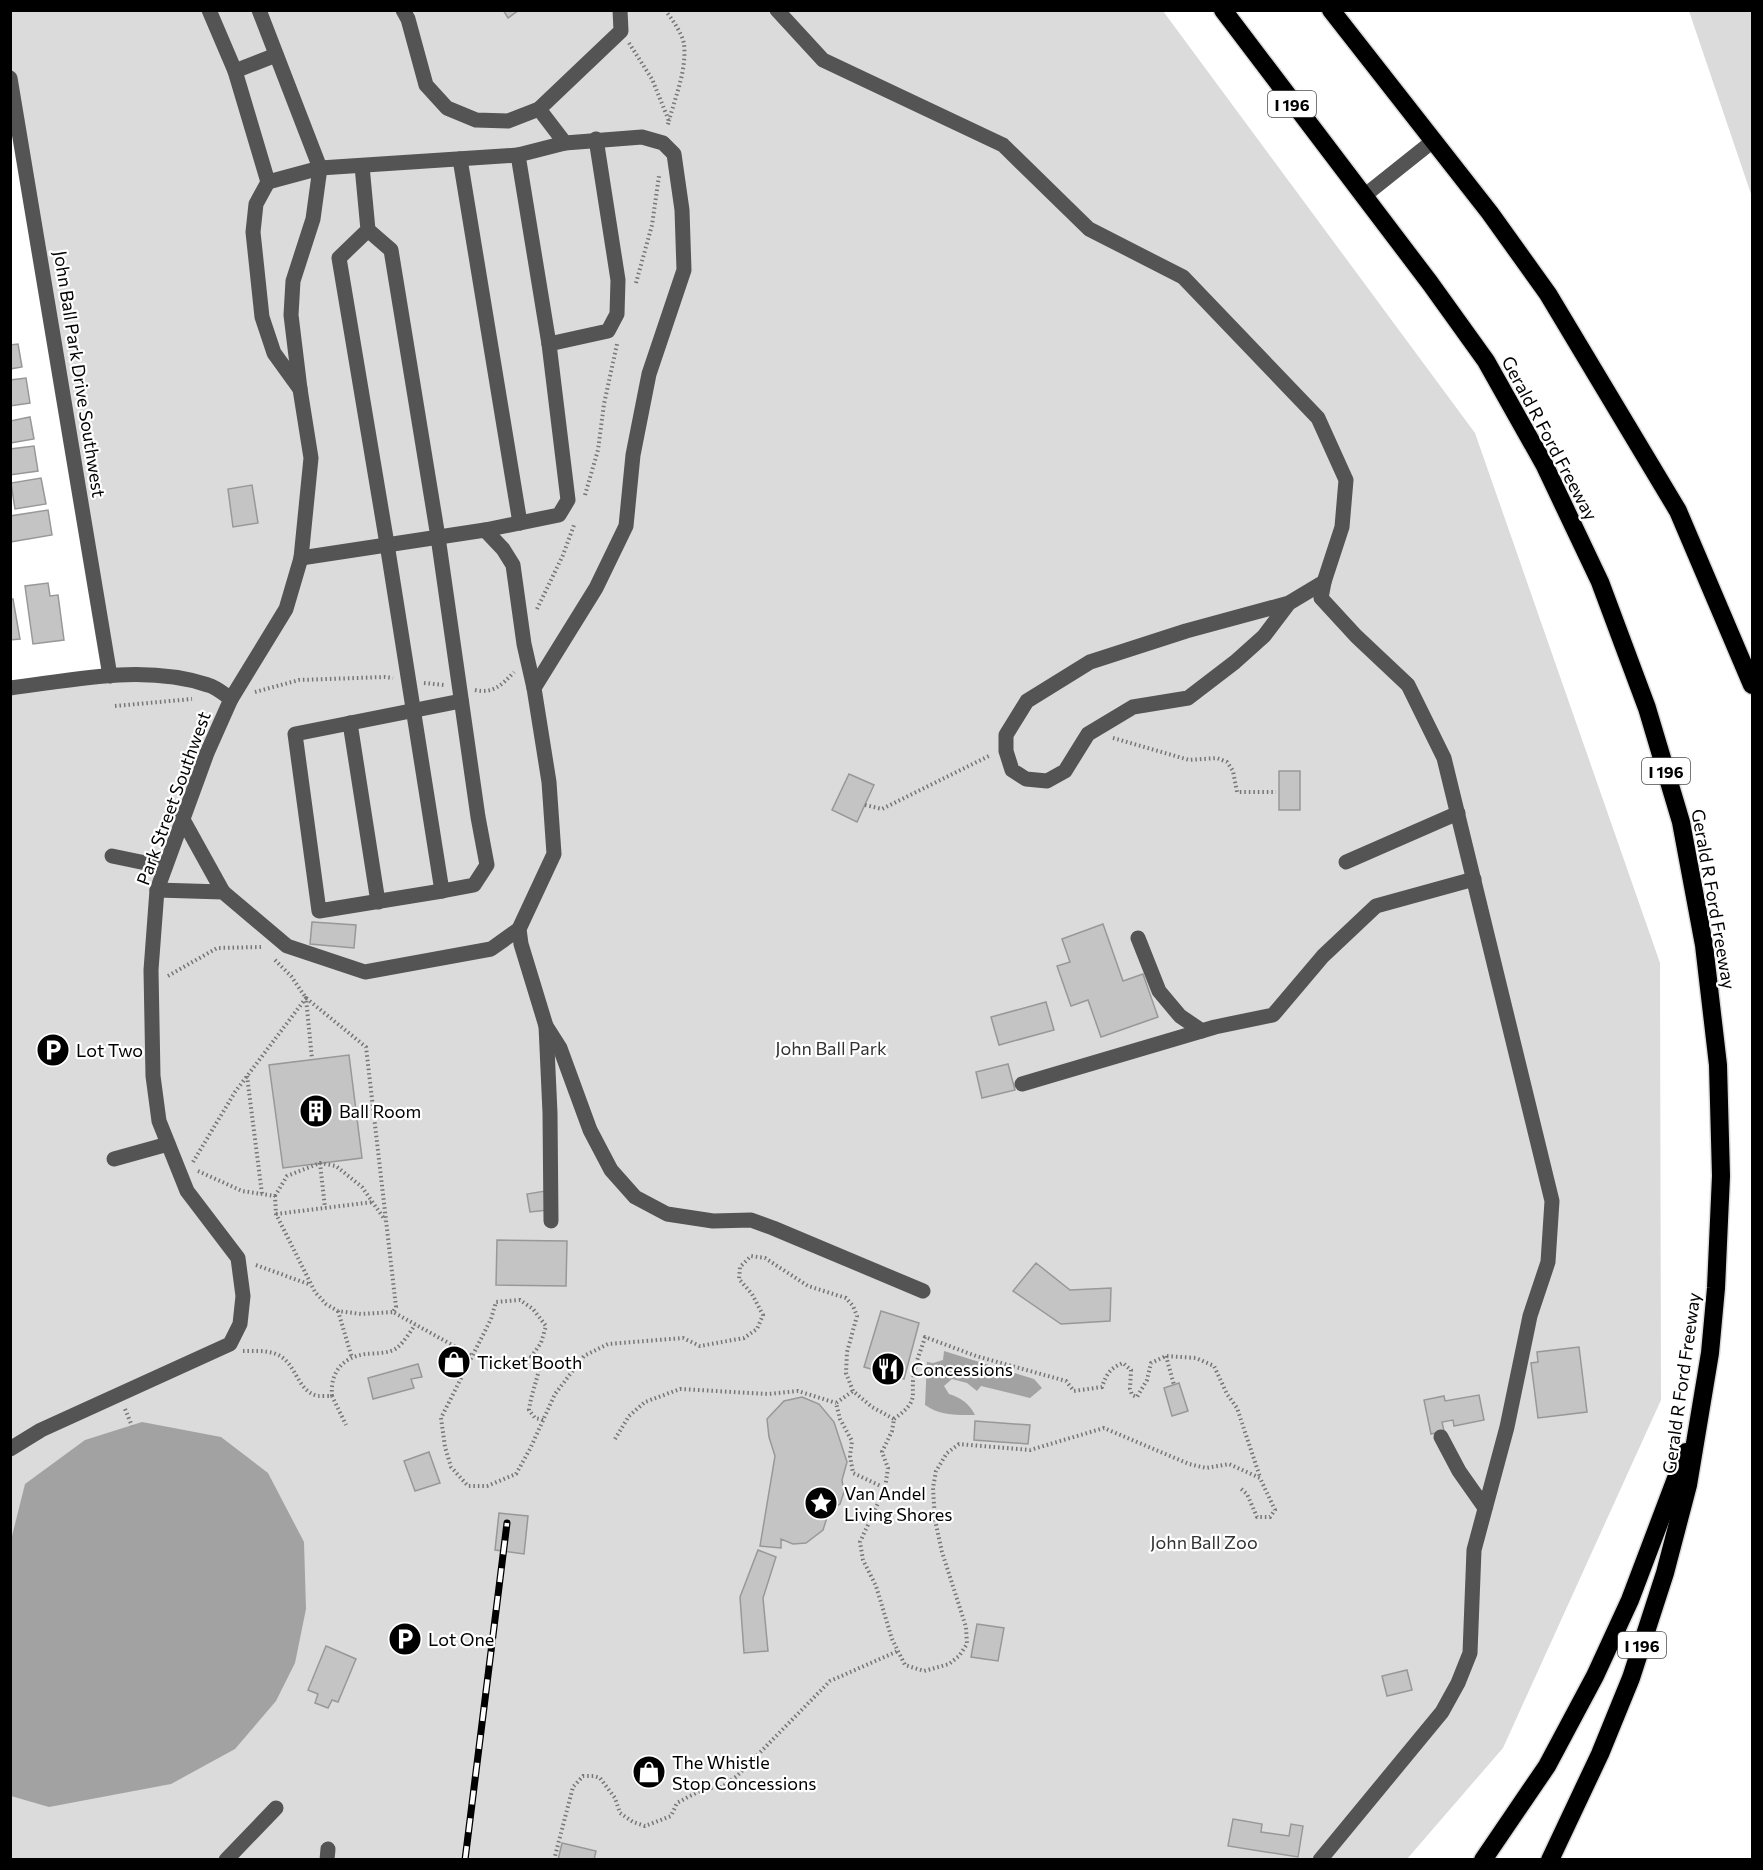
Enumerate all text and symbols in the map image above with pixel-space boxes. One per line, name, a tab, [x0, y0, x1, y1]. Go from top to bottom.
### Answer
road number: I 196	[1268, 91, 1316, 117]
street label: John Ball Park Drive Southwest	[50, 249, 110, 499]
street label: Gerald R Ford Freeway	[1497, 352, 1603, 524]
street label: Park Street Southwest	[131, 708, 215, 888]
road number: I 196	[1642, 758, 1690, 784]
street label: Gerald R Ford Freeway	[1687, 807, 1741, 991]
parking icon: Lot Two	[35, 1032, 71, 1068]
park label: John Ball Park	[775, 1037, 887, 1059]
place label: Lot Two	[76, 1039, 143, 1061]
building icon: Ball Room	[298, 1093, 334, 1129]
place label: Ball Room	[339, 1100, 421, 1122]
street label: Gerald R Ford Freeway	[1657, 1291, 1705, 1475]
shop icon: Ticket Booth	[436, 1344, 472, 1380]
place label: Ticket Booth	[477, 1351, 582, 1373]
restaurant icon: Concessions	[870, 1351, 906, 1387]
place label: Concessions	[911, 1358, 1013, 1380]
place label: Van Andel Living Shores	[844, 1482, 953, 1525]
place icon: Van Andel Living Shores	[803, 1485, 839, 1521]
park label: John Ball Zoo	[1150, 1531, 1258, 1553]
parking icon: Lot One	[387, 1621, 423, 1657]
place label: Lot One	[428, 1628, 494, 1650]
road number: I 196	[1618, 1632, 1666, 1658]
place label: The Whistle Stop Concessions	[672, 1751, 817, 1794]
shop icon: The Whistle Stop Concessions	[631, 1754, 667, 1790]

